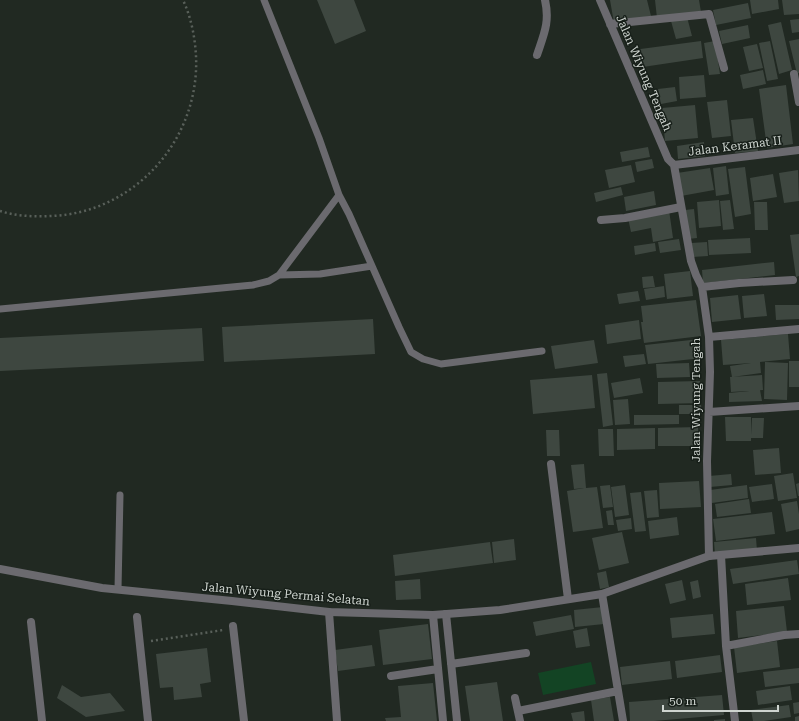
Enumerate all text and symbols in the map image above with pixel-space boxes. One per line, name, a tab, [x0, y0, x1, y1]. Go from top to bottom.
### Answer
street label: Jalan Wiyung Tengah	[613, 13, 675, 133]
street label: Jalan Keramat II	[687, 133, 783, 159]
street label: Jalan Wiyung Tengah	[689, 337, 703, 462]
street label: Jalan Wiyung Permai Selatan	[201, 580, 371, 608]
scale bar	[663, 687, 778, 713]
text: 50 m	[669, 694, 696, 708]

